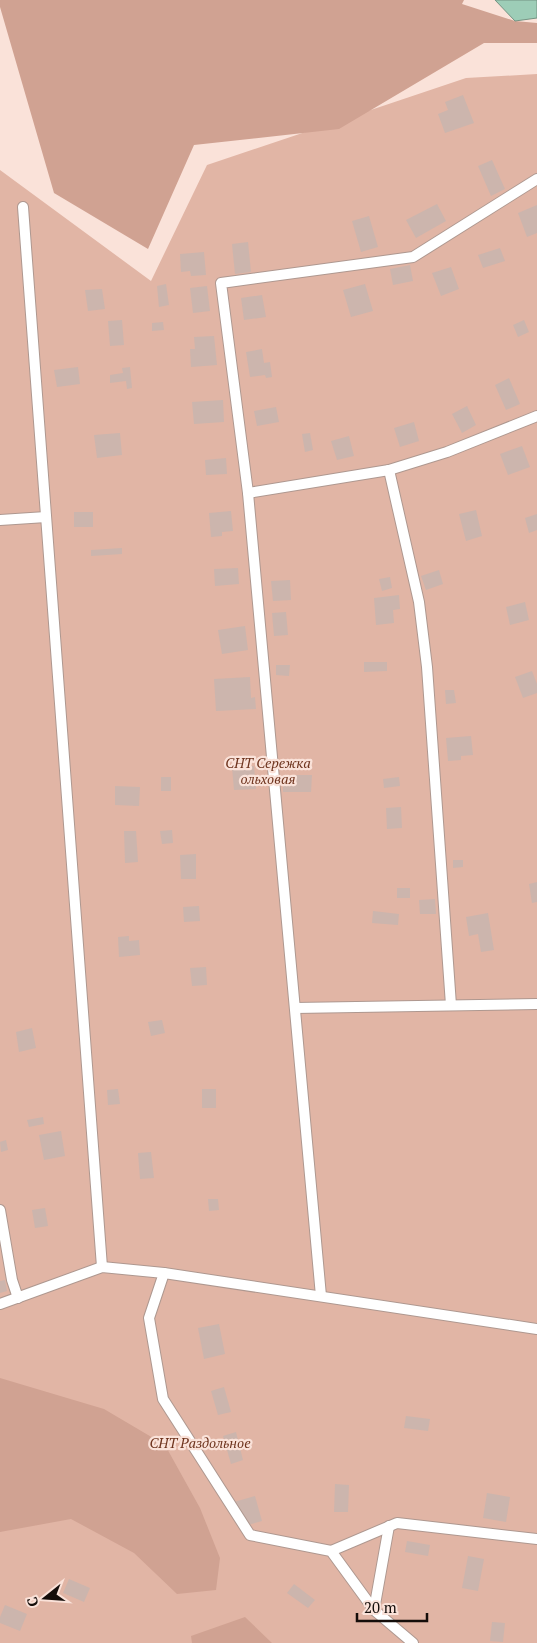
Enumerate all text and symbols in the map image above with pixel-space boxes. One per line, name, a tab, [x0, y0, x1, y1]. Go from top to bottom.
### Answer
park label: СНТ Сережка ольховая	[225, 753, 311, 788]
park label: СНТ Раздольное	[149, 1433, 251, 1452]
north arrow	[20, 1573, 70, 1623]
scale bar	[357, 1590, 427, 1622]
text: С	[22, 1595, 43, 1609]
text: 20 m	[364, 1597, 397, 1617]

